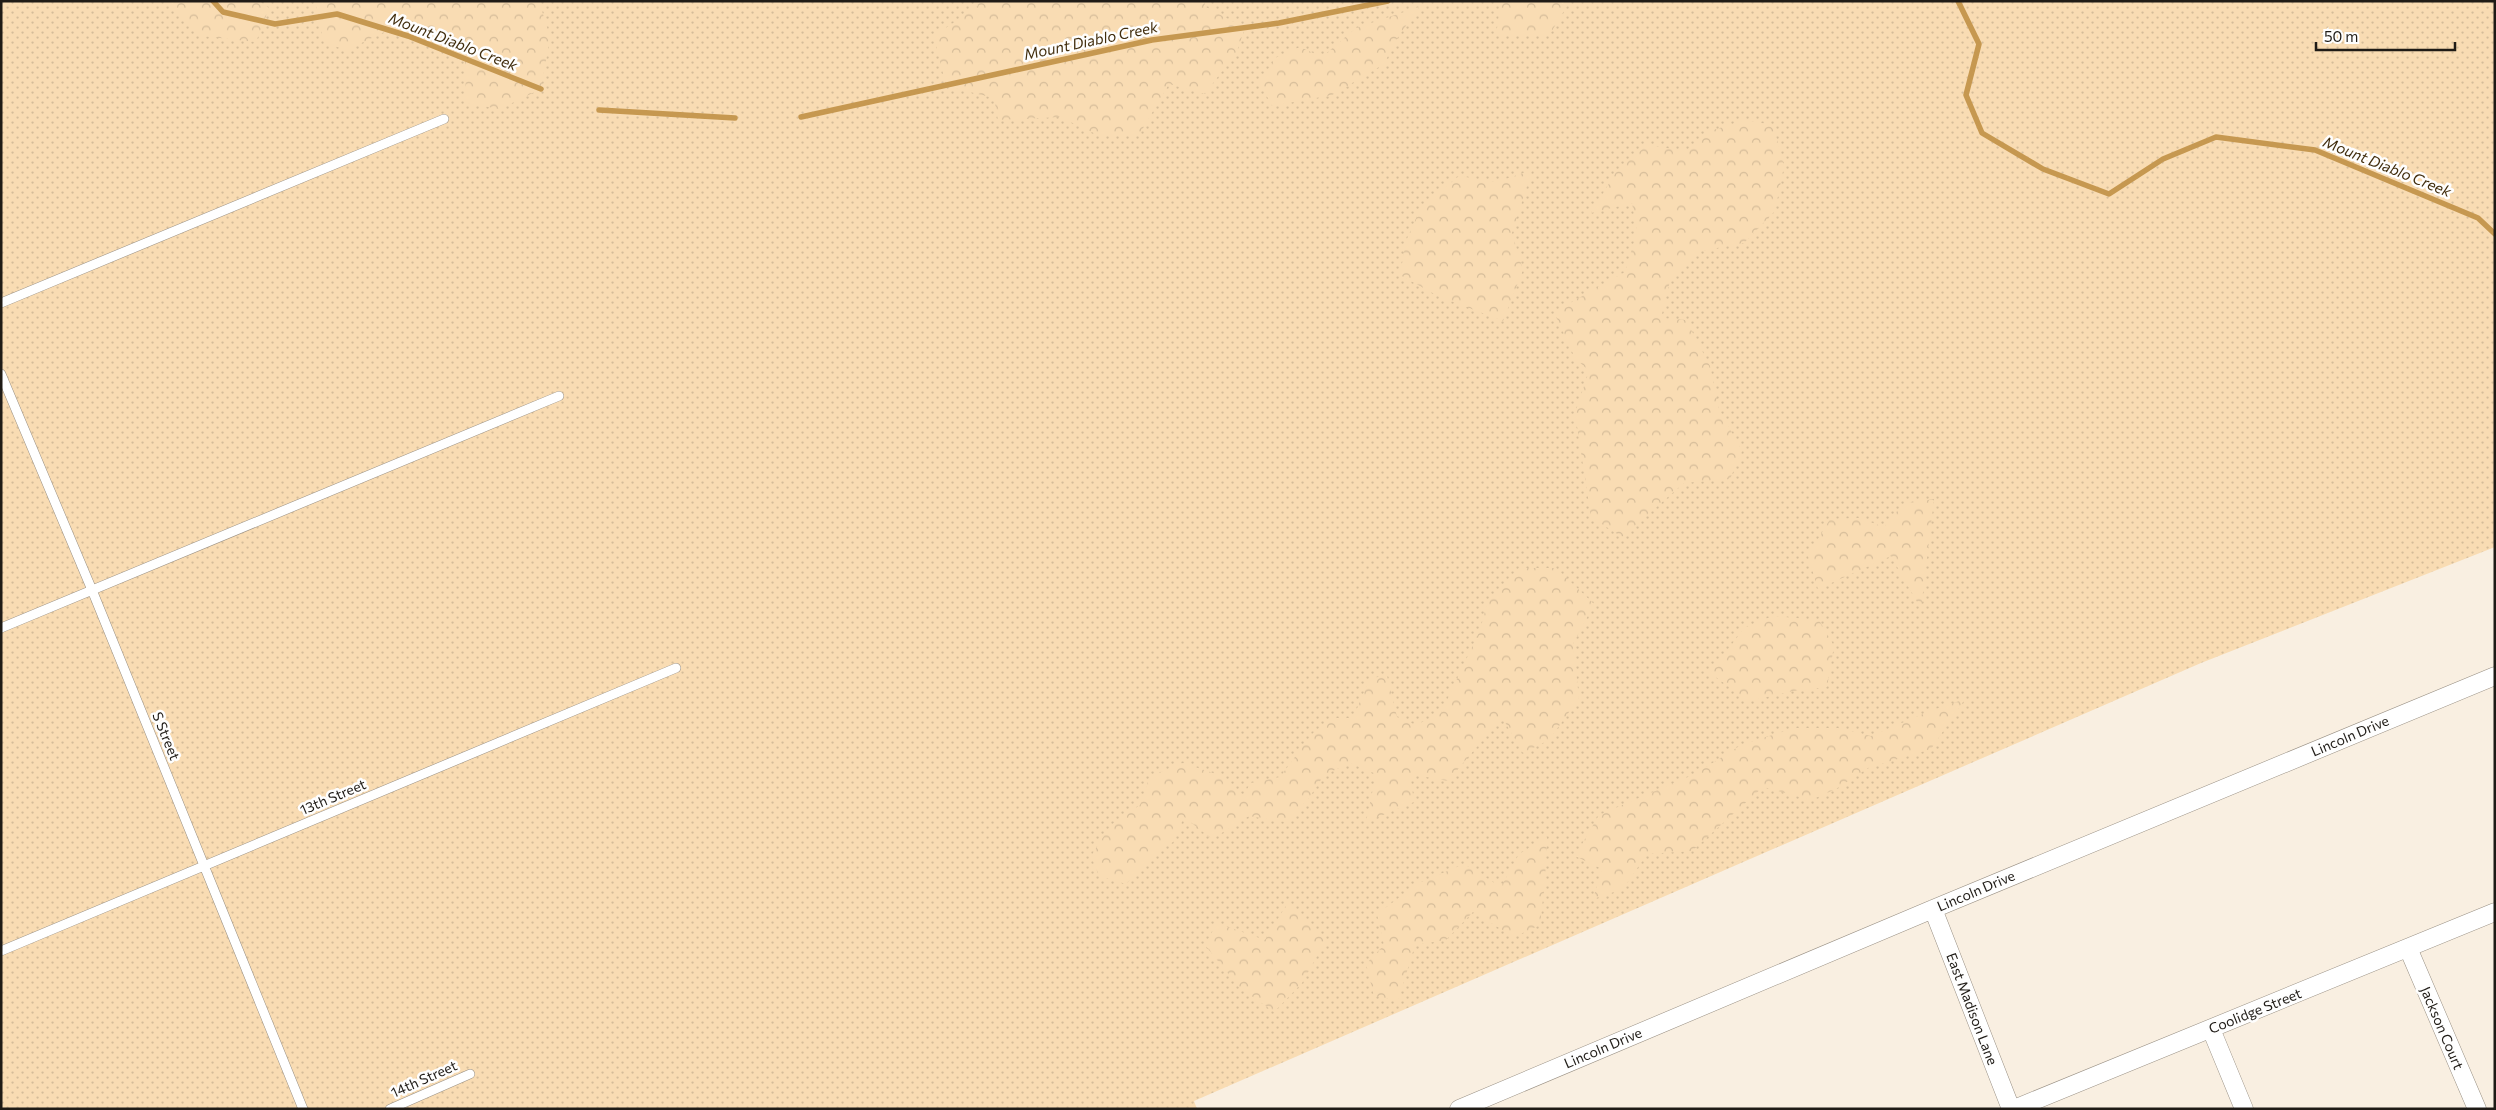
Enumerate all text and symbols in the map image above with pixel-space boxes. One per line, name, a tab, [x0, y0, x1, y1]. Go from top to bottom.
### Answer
water label: Mount Diablo Creek	[386, 8, 521, 74]
water label: Mount Diablo Creek	[1022, 17, 1160, 63]
scale bar	[2316, 20, 2455, 52]
text: 50 m	[2324, 27, 2358, 45]
water label: Mount Diablo Creek	[2321, 132, 2455, 200]
street label: S Street	[149, 709, 184, 763]
street label: Lincoln Drive	[2308, 711, 2391, 760]
street label: 13th Street	[297, 775, 369, 818]
street label: Lincoln Drive	[1934, 866, 2017, 915]
street label: East Madison Lane	[1943, 950, 2002, 1067]
street label: Coolidge Street	[2206, 984, 2304, 1037]
street label: Jackson Court	[2417, 984, 2468, 1072]
street label: Lincoln Drive	[1561, 1023, 1644, 1072]
street label: 14th Street	[388, 1056, 460, 1101]

